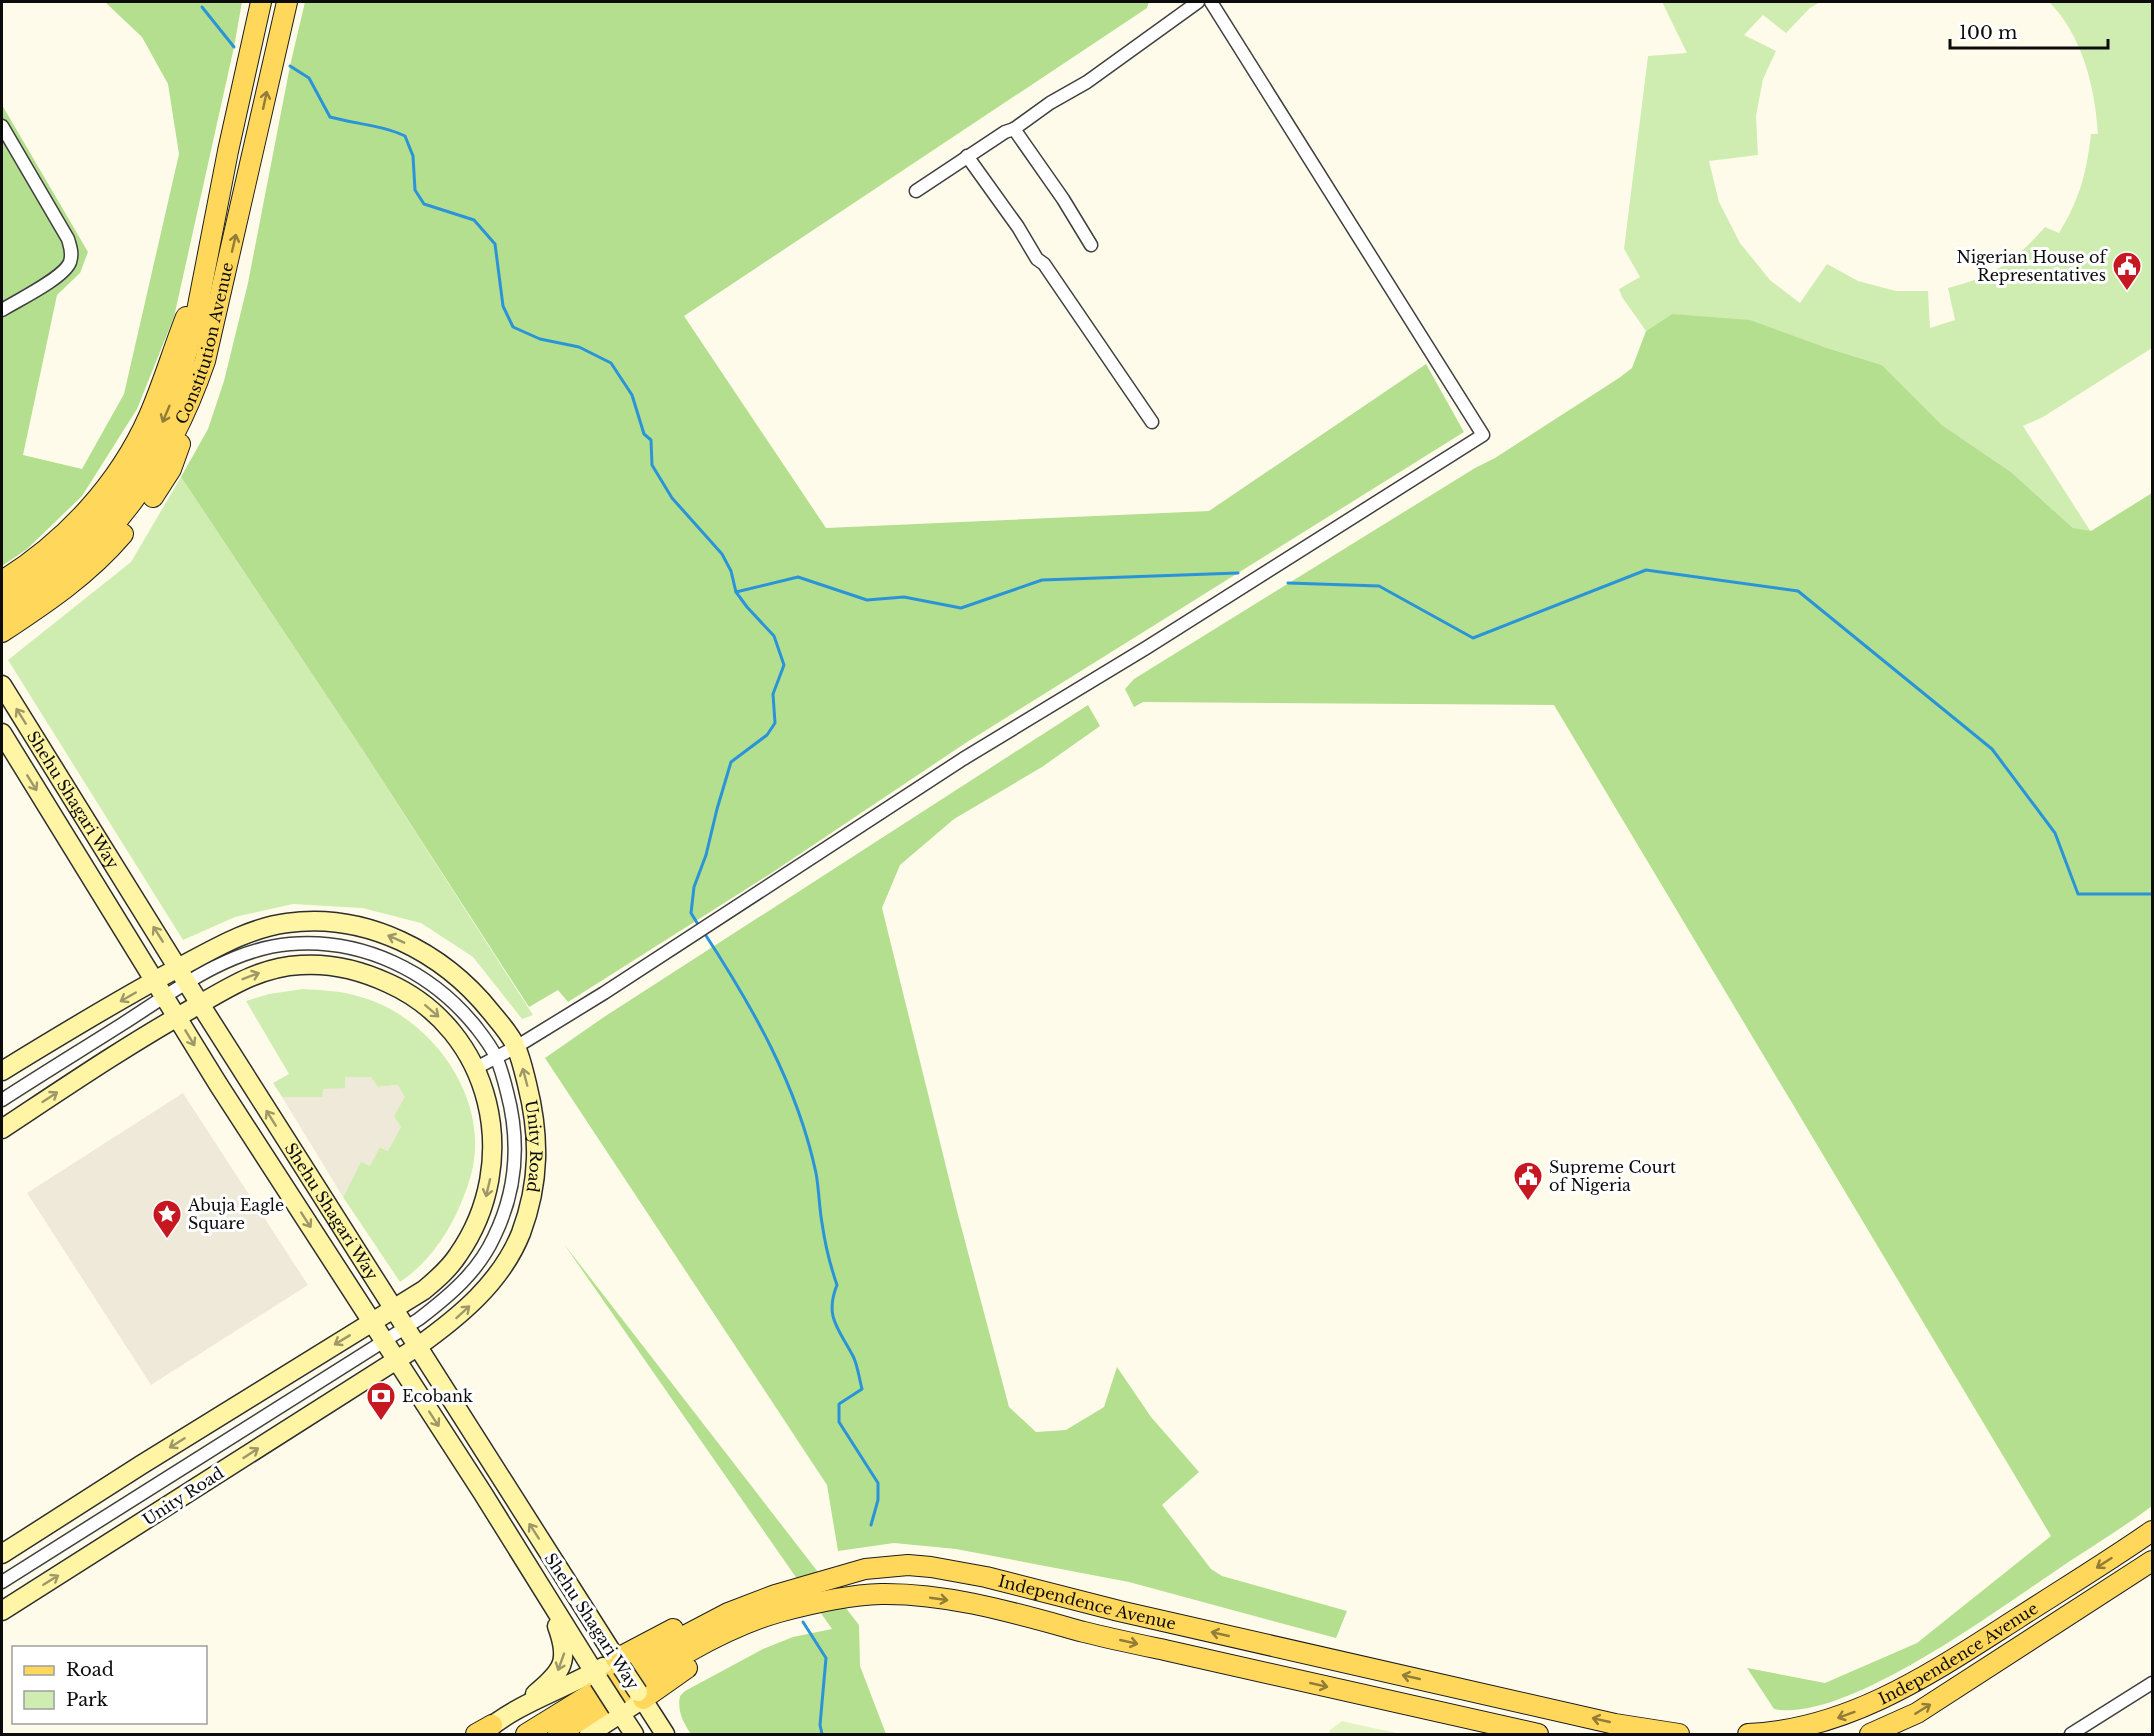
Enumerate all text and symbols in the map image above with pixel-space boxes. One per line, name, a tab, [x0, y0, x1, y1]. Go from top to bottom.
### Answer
scale bar	[1950, 12, 2108, 50]
text: 100 m	[1959, 22, 2017, 44]
one-way arrow	[260, 91, 271, 110]
one-way arrow	[228, 233, 240, 252]
place label: Nigerian House of Representatives	[1956, 247, 2108, 285]
public building icon: Nigerian House of Representatives	[2111, 250, 2143, 292]
street label: Constitution Avenue	[171, 260, 237, 427]
one-way arrow	[160, 404, 171, 422]
one-way arrow	[14, 708, 26, 725]
street label: Shehu Shagari Way	[23, 727, 124, 873]
one-way arrow	[26, 774, 38, 791]
one-way arrow	[151, 926, 164, 943]
one-way arrow	[388, 933, 406, 944]
one-way arrow	[241, 970, 260, 981]
one-way arrow	[120, 991, 137, 1003]
one-way arrow	[425, 1004, 440, 1018]
one-way arrow	[184, 1029, 196, 1046]
one-way arrow	[519, 1067, 530, 1086]
one-way arrow	[41, 1091, 58, 1103]
street label: Unity Road	[521, 1099, 546, 1194]
one-way arrow	[265, 1110, 277, 1127]
street label: Shehu Shagari Way	[281, 1139, 383, 1284]
place label: Supreme Court of Nigeria	[1549, 1157, 1676, 1195]
public building icon: Supreme Court of Nigeria	[1512, 1160, 1544, 1202]
one-way arrow	[481, 1178, 493, 1197]
place label: Abuja Eagle Square	[187, 1195, 284, 1233]
place icon: Abuja Eagle Square	[151, 1198, 183, 1240]
one-way arrow	[300, 1211, 312, 1228]
one-way arrow	[456, 1305, 471, 1319]
one-way arrow	[334, 1334, 351, 1346]
bank icon: Ecobank	[365, 1380, 397, 1422]
place label: Ecobank	[402, 1386, 473, 1406]
one-way arrow	[428, 1411, 440, 1427]
one-way arrow	[169, 1437, 186, 1449]
one-way arrow	[242, 1446, 259, 1458]
street label: Unity Road	[139, 1462, 227, 1530]
one-way arrow	[528, 1523, 540, 1540]
street label: Shehu Shagari Way	[540, 1549, 644, 1694]
one-way arrow	[2096, 1558, 2113, 1570]
street label: Independence Avenue	[996, 1571, 1178, 1634]
one-way arrow	[42, 1573, 59, 1585]
one-way arrow	[929, 1593, 949, 1604]
street label: Independence Avenue	[1875, 1598, 2042, 1709]
one-way arrow	[1211, 1627, 1230, 1639]
one-way arrow	[1119, 1637, 1138, 1649]
legend	[12, 1646, 207, 1724]
one-way arrow	[554, 1653, 565, 1671]
text: Road	[66, 1659, 114, 1681]
one-way arrow	[1401, 1670, 1420, 1682]
one-way arrow	[1310, 1680, 1329, 1692]
text: Park	[66, 1689, 108, 1711]
one-way arrow	[1914, 1702, 1931, 1714]
one-way arrow	[1837, 1710, 1855, 1721]
one-way arrow	[1591, 1714, 1610, 1726]

